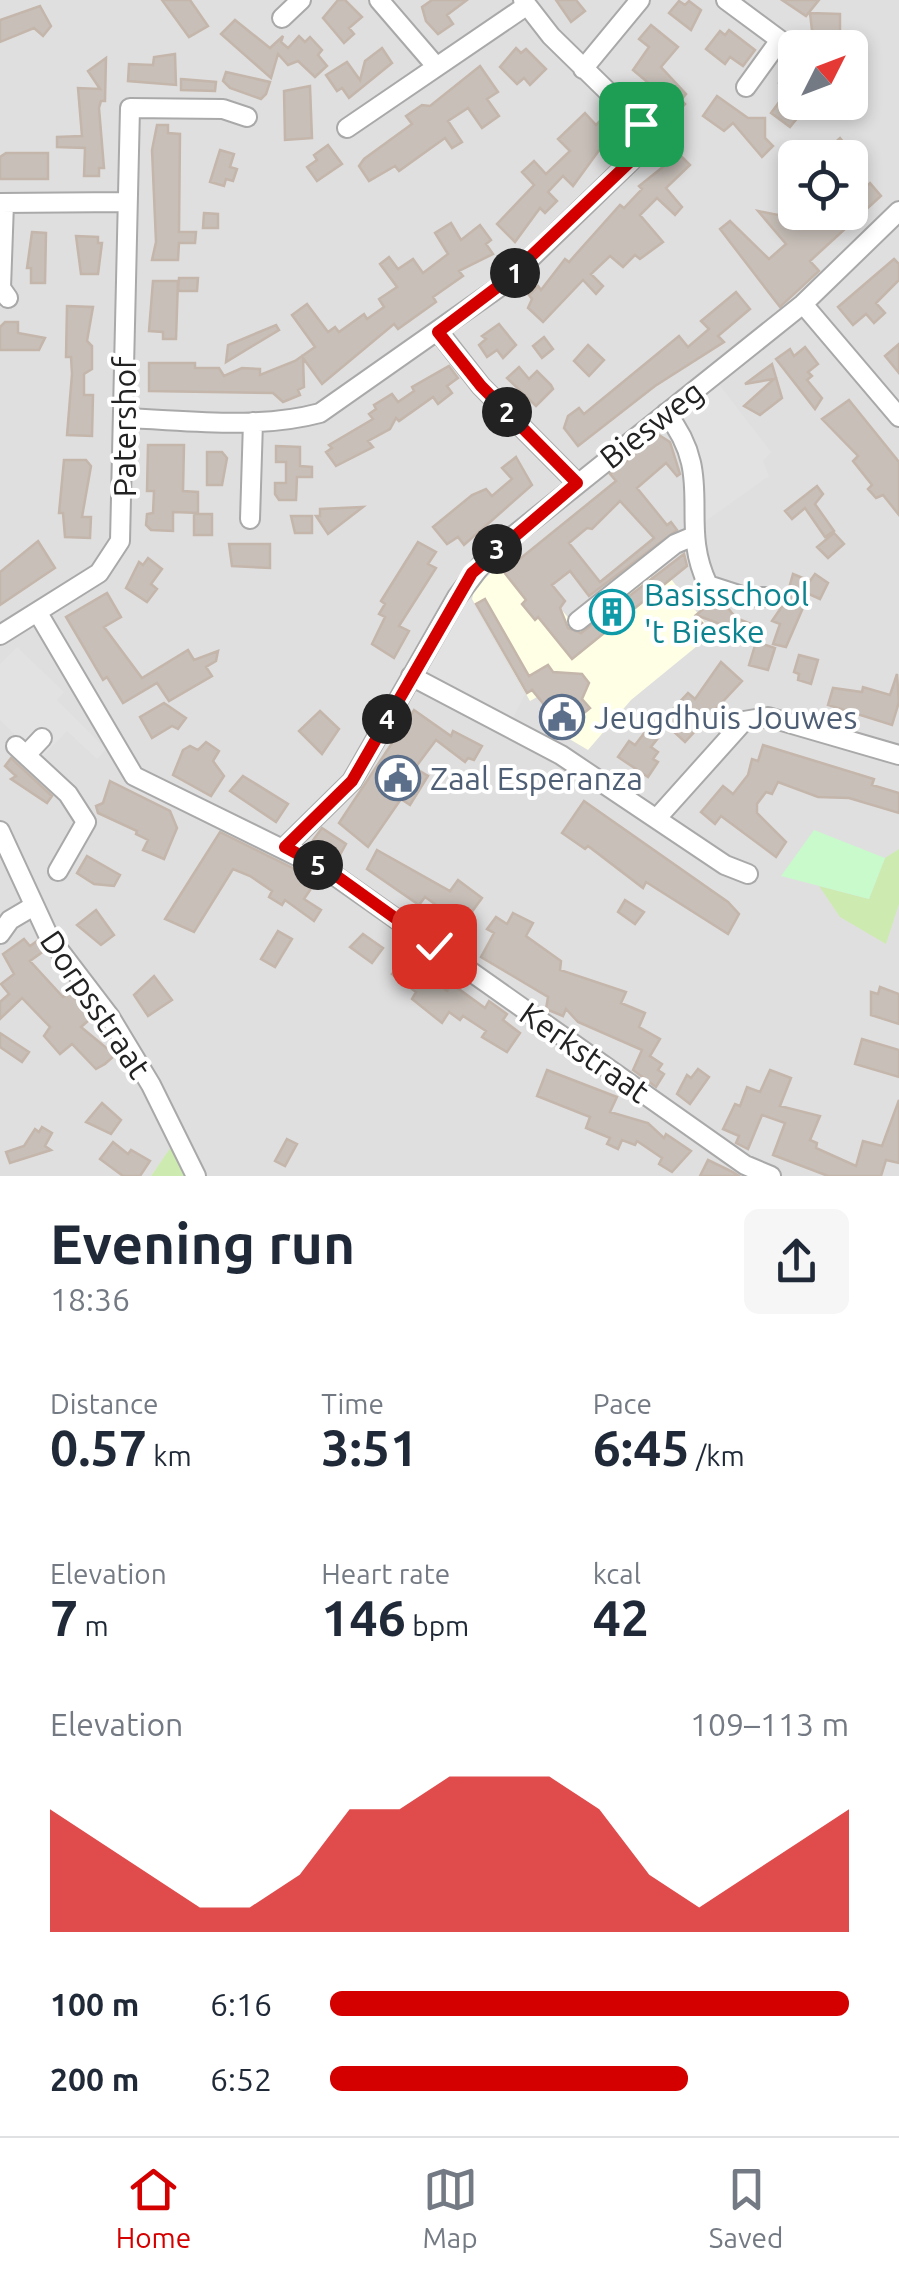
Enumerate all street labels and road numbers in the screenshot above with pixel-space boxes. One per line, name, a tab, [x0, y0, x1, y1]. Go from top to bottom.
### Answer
street label: Patershof	[106, 356, 142, 497]
street label: Biesweg	[592, 373, 710, 475]
street label: Dorpsstraat	[34, 923, 159, 1085]
street label: Kerkstraat	[514, 995, 657, 1110]

